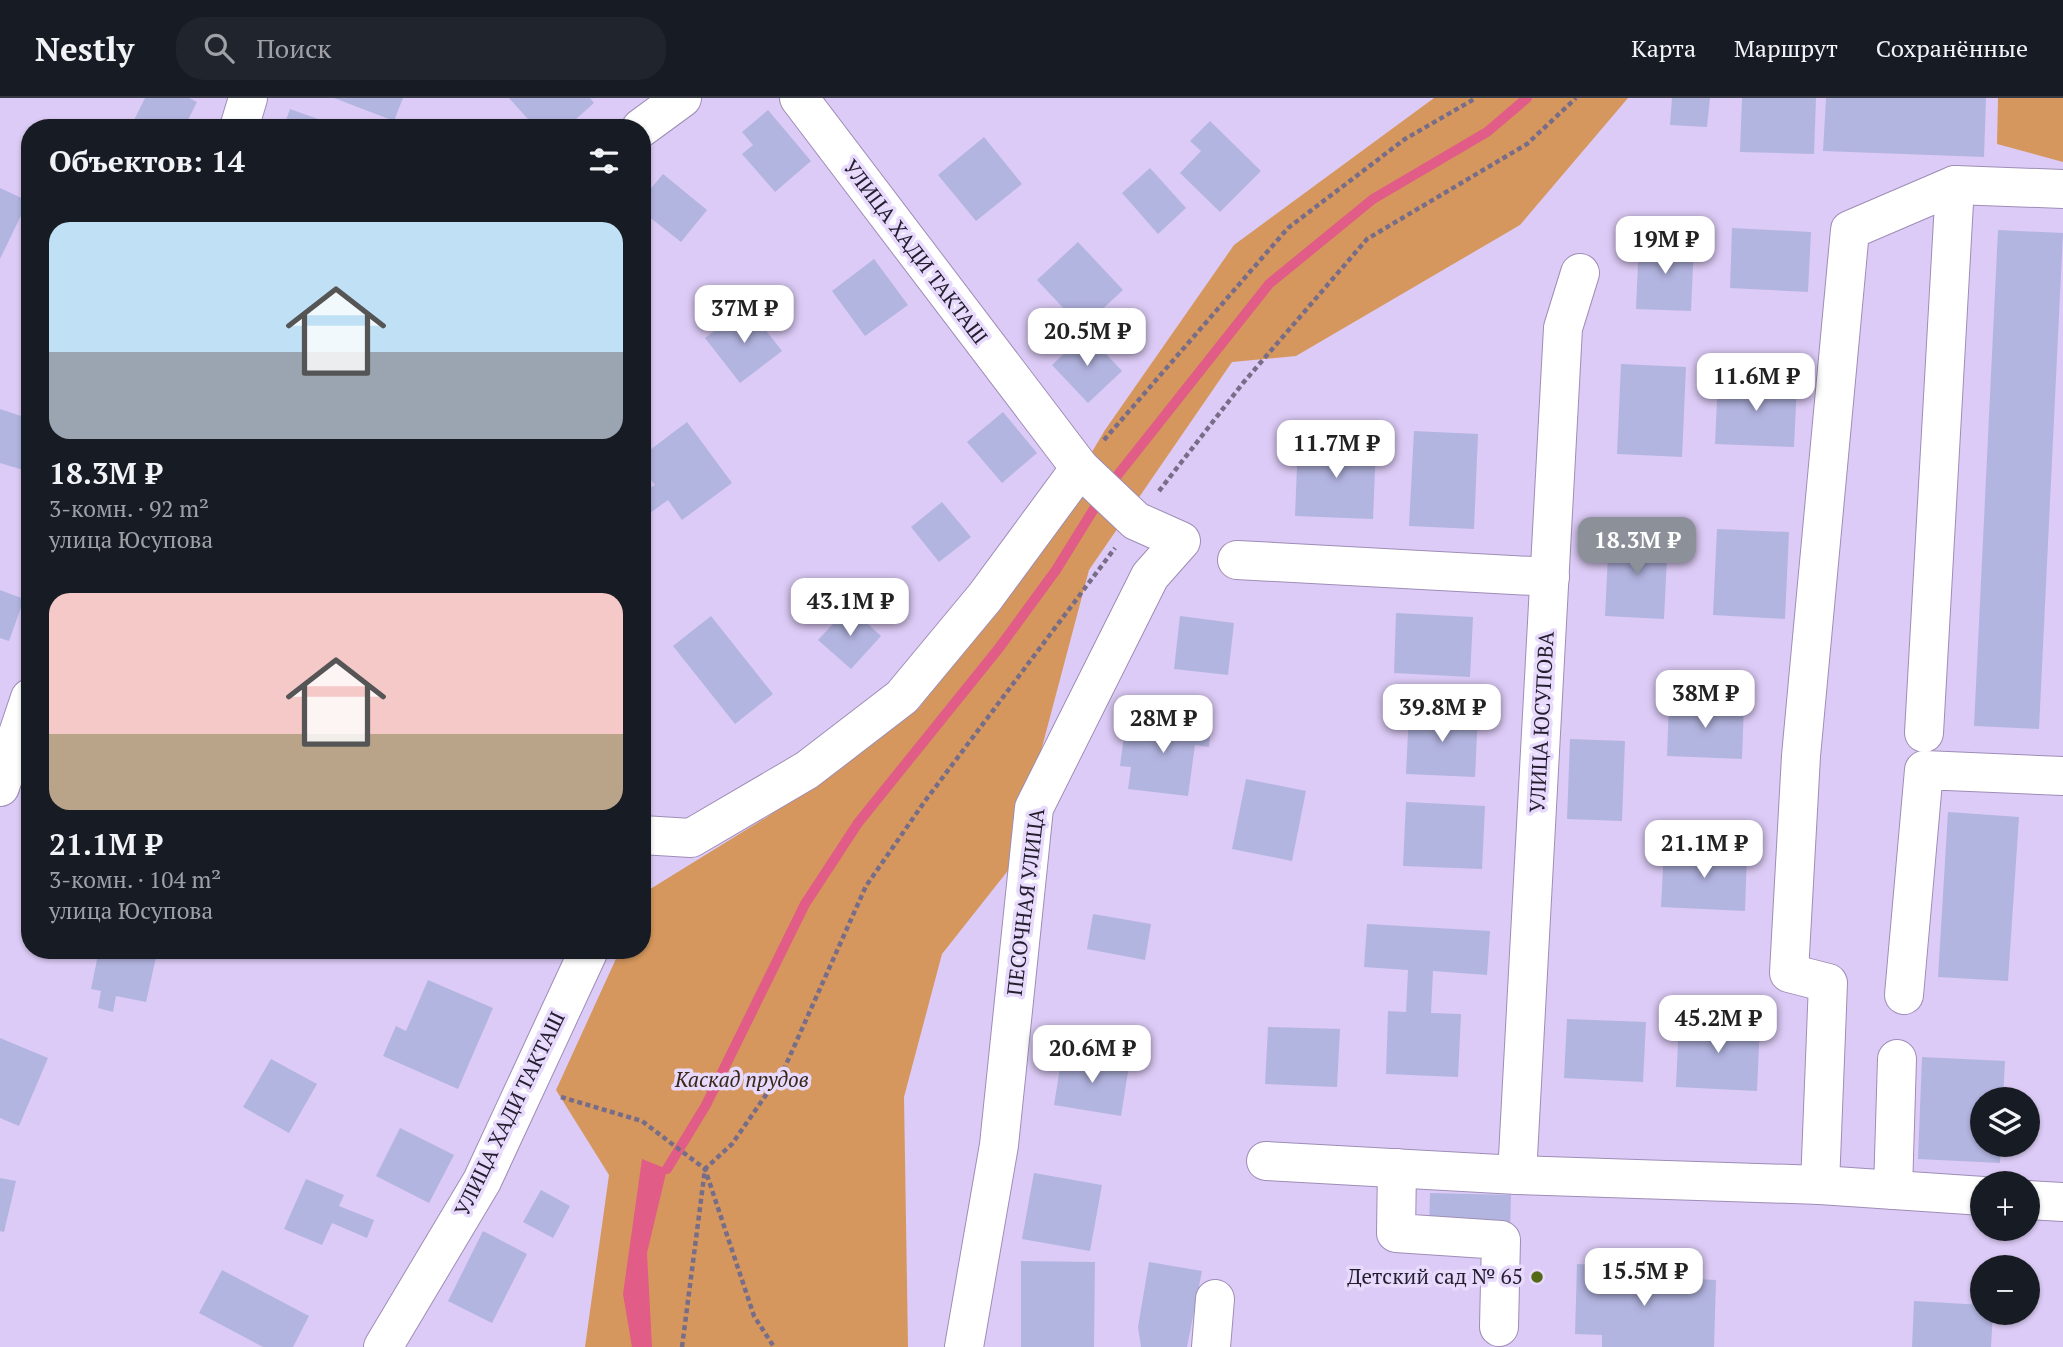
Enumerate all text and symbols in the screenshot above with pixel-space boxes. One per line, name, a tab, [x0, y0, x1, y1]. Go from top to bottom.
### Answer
search box	[176, 17, 666, 80]
text: Nestly	[35, 27, 134, 70]
icon: search	[200, 29, 238, 67]
text: Поиск	[256, 31, 331, 65]
text: Карта	[1631, 32, 1696, 64]
text: Маршрут	[1734, 32, 1838, 64]
text: Сохранённые	[1876, 32, 2028, 64]
text: Объектов: 14	[49, 141, 245, 181]
icon: filters	[585, 142, 623, 180]
street label: УЛИЦА ХАДИ ТАКТАШ	[837, 154, 994, 349]
pin: 19M ₽	[1616, 216, 1714, 276]
text: 19M ₽	[1632, 223, 1698, 254]
icon: home	[273, 268, 399, 394]
pin: 37M ₽	[695, 286, 793, 345]
text: 37M ₽	[711, 292, 777, 323]
pin: 20.5M ₽	[1022, 308, 1152, 368]
text: 20.5M ₽	[1044, 315, 1130, 346]
pin: 11.6M ₽	[1691, 354, 1821, 413]
text: 11.6M ₽	[1713, 360, 1799, 391]
pin: 11.7M ₽	[1271, 420, 1401, 480]
text: 11.7M ₽	[1293, 427, 1379, 458]
text: 18.3M ₽	[49, 453, 162, 493]
text: 3-комн. · 92 m²	[49, 493, 209, 524]
pin: 18.3M ₽	[1572, 518, 1702, 577]
text: улица Юсупова	[49, 524, 213, 555]
text: 18.3M ₽	[1594, 524, 1680, 555]
pin: 43.1M ₽	[785, 578, 915, 638]
text: 43.1M ₽	[807, 585, 893, 616]
street label: УЛИЦА ЮСУПОВА	[1522, 630, 1560, 813]
icon: home	[273, 639, 399, 765]
pin: 38M ₽	[1656, 670, 1754, 730]
text: 38M ₽	[1672, 677, 1738, 708]
pin: 39.8M ₽	[1377, 684, 1507, 744]
text: 39.8M ₽	[1399, 691, 1485, 722]
pin: 28M ₽	[1114, 696, 1212, 755]
text: 28M ₽	[1130, 702, 1196, 733]
street label: ПЕСОЧНАЯ УЛИЦА	[1000, 806, 1050, 997]
pin: 21.1M ₽	[1639, 820, 1769, 880]
text: 21.1M ₽	[49, 824, 162, 864]
text: 21.1M ₽	[1661, 827, 1747, 858]
text: 3-комн. · 104 m²	[49, 864, 221, 895]
text: улица Юсупова	[49, 895, 213, 926]
pin: 45.2M ₽	[1653, 996, 1783, 1055]
text: 45.2M ₽	[1675, 1002, 1761, 1033]
street label: УЛИЦА ХАДИ ТАКТАШ	[447, 1007, 571, 1220]
pin: 20.6M ₽	[1027, 1026, 1157, 1085]
text: 20.6M ₽	[1049, 1032, 1135, 1063]
park label: Каскад прудов	[674, 1065, 809, 1093]
map controls	[1970, 1087, 2040, 1325]
button: layers	[1970, 1087, 2040, 1157]
button: +	[1970, 1171, 2040, 1241]
pin: 15.5M ₽	[1579, 1248, 1709, 1308]
text: 15.5M ₽	[1601, 1255, 1687, 1286]
button: −	[1970, 1255, 2040, 1325]
place label: Детский сад № 65	[1347, 1262, 1523, 1290]
marker: Детский сад № 65	[1529, 1269, 1545, 1285]

